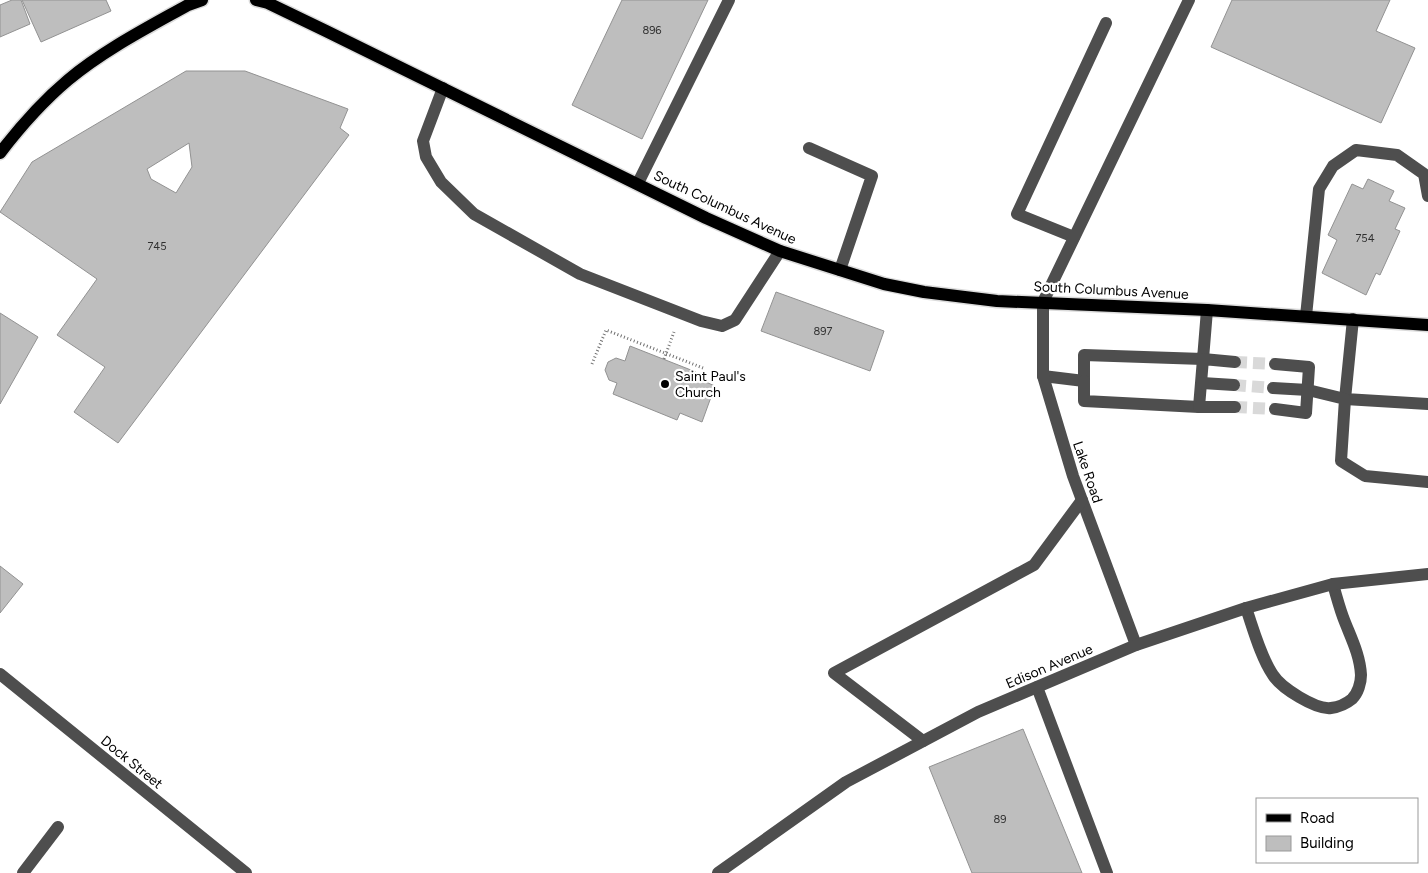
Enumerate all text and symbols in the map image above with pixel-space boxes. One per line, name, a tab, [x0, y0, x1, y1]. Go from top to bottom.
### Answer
house number: 896	[642, 24, 662, 37]
street label: South Columbus Avenue	[651, 167, 799, 248]
house number: 754	[1355, 232, 1375, 245]
house number: 745	[147, 240, 167, 253]
street label: South Columbus Avenue	[1033, 278, 1189, 303]
house number: 897	[814, 325, 833, 338]
place label: Saint Paul's Church	[675, 368, 746, 401]
marker: Saint Paul's Church	[659, 378, 671, 390]
street label: Lake Road	[1069, 439, 1106, 505]
street label: Edison Avenue	[1003, 640, 1096, 692]
street label: Dock Street	[97, 732, 166, 793]
legend	[1256, 798, 1418, 863]
text: Road	[1300, 809, 1335, 827]
house number: 89	[994, 813, 1006, 826]
text: Building	[1300, 834, 1354, 852]

